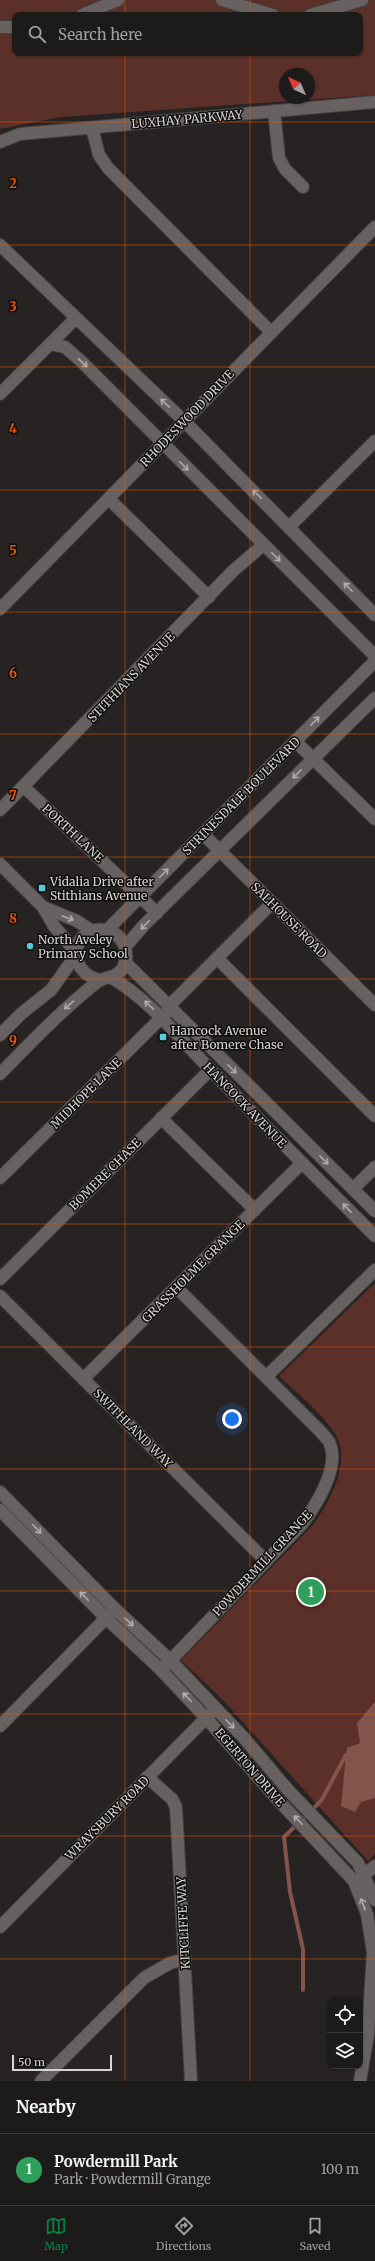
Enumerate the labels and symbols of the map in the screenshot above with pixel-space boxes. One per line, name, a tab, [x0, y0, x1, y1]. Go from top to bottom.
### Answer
north arrow	[279, 68, 315, 104]
street label: LUXHAY PARKWAY	[131, 107, 243, 131]
text: 2	[9, 175, 17, 192]
text: 3	[9, 298, 17, 315]
one-way arrow	[77, 358, 87, 367]
street label: RHODESWOOD DRIVE	[137, 366, 237, 469]
one-way arrow	[160, 399, 170, 408]
text: 4	[9, 420, 18, 437]
one-way arrow	[179, 461, 189, 471]
one-way arrow	[252, 490, 262, 499]
text: 5	[9, 542, 17, 559]
one-way arrow	[271, 552, 281, 562]
one-way arrow	[343, 582, 353, 592]
street label: STITHIANS AVENUE	[84, 629, 178, 725]
text: 6	[9, 665, 17, 682]
one-way arrow	[310, 716, 320, 726]
street label: STRINESDALE BOULEVARD	[179, 734, 303, 858]
one-way arrow	[292, 769, 302, 779]
text: 7	[9, 787, 17, 804]
street label: PORTH LANE	[39, 801, 107, 866]
one-way arrow	[159, 868, 169, 878]
place label: Vidalia Drive after Stithians Avenue	[49, 874, 154, 903]
street label: SALHOUSE ROAD	[248, 879, 330, 961]
marker: Vidalia Drive after Stithians Avenue	[37, 883, 47, 893]
text: 8	[9, 910, 17, 927]
one-way arrow	[61, 915, 74, 922]
one-way arrow	[140, 920, 150, 930]
place label: North Aveley Primary School	[38, 932, 128, 961]
marker: North Aveley Primary School	[25, 941, 35, 951]
one-way arrow	[64, 1000, 75, 1009]
one-way arrow	[144, 1001, 154, 1010]
place label: Hancock Avenue after Bomere Chase	[171, 1023, 283, 1052]
text: 9	[9, 1032, 17, 1049]
marker: Hancock Avenue after Bomere Chase	[158, 1032, 168, 1042]
street label: MIDHOPE LANE	[47, 1054, 125, 1132]
street label: HANCOCK AVENUE	[200, 1059, 290, 1151]
one-way arrow	[227, 1064, 237, 1074]
street label: BOMERE CHASE	[66, 1135, 144, 1213]
one-way arrow	[319, 1155, 329, 1165]
one-way arrow	[342, 1203, 352, 1213]
street label: GRASSHOLME GRANGE	[139, 1216, 248, 1325]
street label: SWITHLAND WAY	[90, 1385, 176, 1471]
your location	[222, 1409, 242, 1429]
street label: POWDERMILL GRANGE	[209, 1507, 315, 1619]
one-way arrow	[32, 1524, 42, 1534]
pin: 1	[298, 1577, 324, 1607]
one-way arrow	[79, 1591, 89, 1601]
one-way arrow	[124, 1617, 134, 1627]
one-way arrow	[182, 1692, 192, 1702]
one-way arrow	[225, 1719, 235, 1729]
street label: EGERTON DRIVE	[212, 1725, 288, 1809]
street label: WRAYSBURY ROAD	[61, 1773, 152, 1864]
one-way arrow	[293, 1815, 303, 1825]
street label: KITCLIFFE WAY	[173, 1876, 193, 1970]
one-way arrow	[359, 1898, 367, 1910]
scale bar	[12, 2053, 112, 2072]

